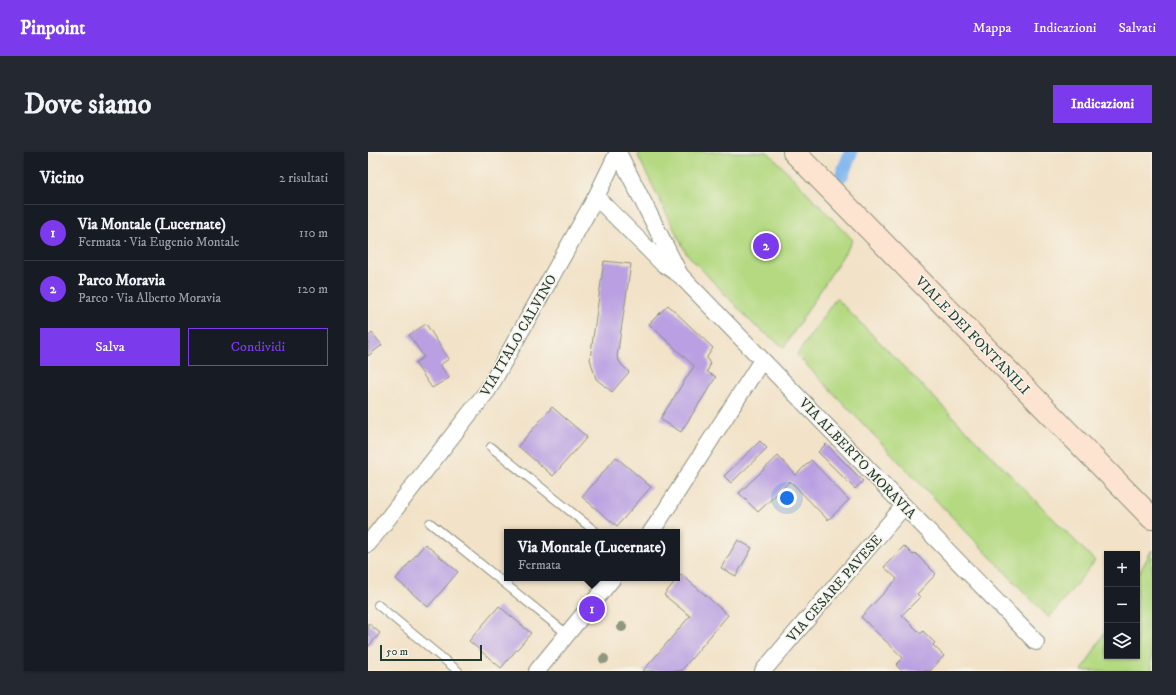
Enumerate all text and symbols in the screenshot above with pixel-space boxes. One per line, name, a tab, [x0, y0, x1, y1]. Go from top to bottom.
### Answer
text: Pinpoint	[20, 17, 85, 40]
text: Mappa	[973, 19, 1011, 37]
text: Indicazioni	[1033, 19, 1096, 37]
text: Salvati	[1118, 19, 1156, 37]
button: Indicazioni	[1053, 85, 1152, 123]
text: Dove siamo	[24, 87, 151, 122]
text: Vicino	[40, 167, 84, 189]
text: 2 risultati	[279, 170, 328, 186]
text: Via Montale (Lucernate)	[78, 215, 226, 234]
text: 1	[51, 225, 55, 241]
text: 110 m	[299, 225, 328, 241]
pin: 2	[753, 231, 779, 261]
text: Fermata · Via Eugenio Montale	[78, 234, 239, 250]
text: Parco Moravia	[78, 271, 165, 290]
street label: VIA ITALO CALVINO	[476, 271, 561, 401]
street label: VIALE DEI FONTANILI	[910, 272, 1034, 399]
text: 2	[50, 281, 56, 297]
text: 120 m	[297, 281, 328, 297]
text: Parco · Via Alberto Moravia	[78, 290, 221, 306]
button: Salva	[40, 328, 180, 366]
button: Condividi	[188, 328, 328, 366]
street label: VIA ALBERTO MORAVIA	[794, 394, 920, 524]
your location	[777, 488, 797, 508]
popup	[504, 529, 680, 581]
street label: VIA CESARE PAVESE	[783, 531, 886, 647]
text: Via Montale (Lucernate)	[518, 538, 666, 557]
map controls	[1104, 551, 1140, 659]
button: +	[1104, 551, 1140, 587]
text: Fermata	[518, 557, 561, 573]
button: −	[1104, 587, 1140, 623]
pin: 1	[579, 594, 605, 624]
button: layers	[1104, 623, 1140, 659]
scale bar	[380, 643, 482, 662]
text: 50 m	[386, 645, 408, 659]

